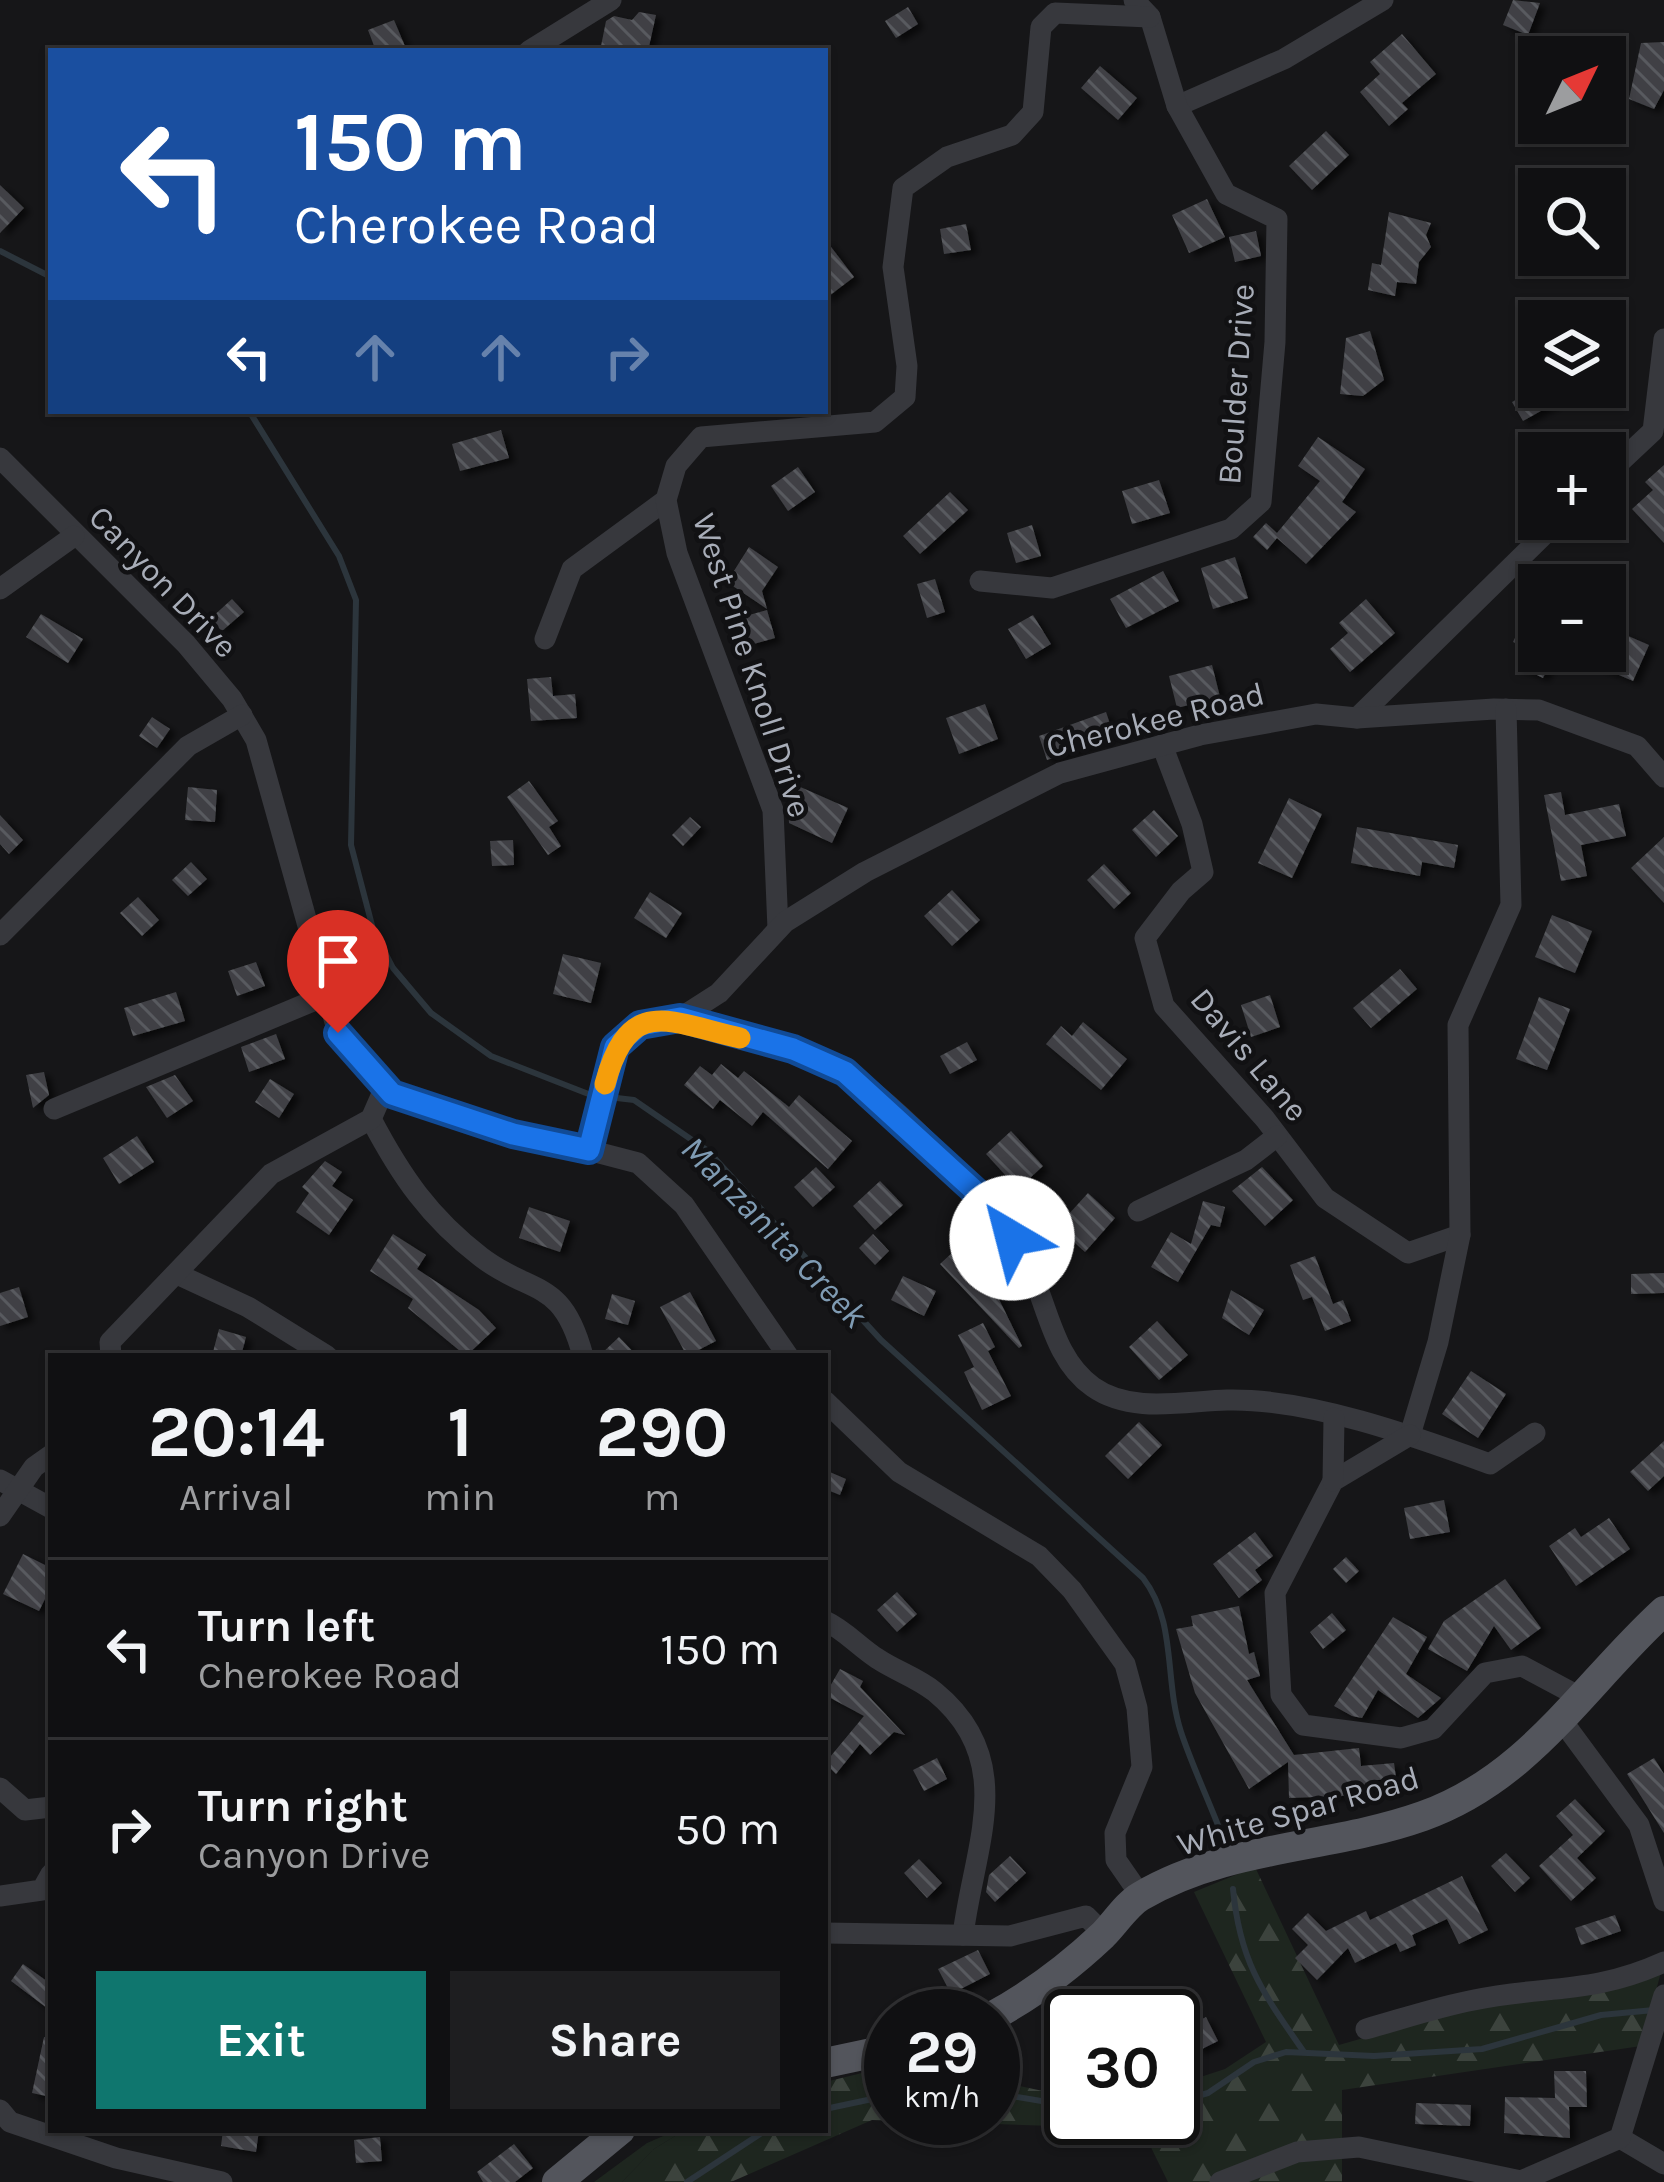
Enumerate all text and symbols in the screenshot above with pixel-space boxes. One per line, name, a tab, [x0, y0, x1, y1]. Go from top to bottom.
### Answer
north arrow	[1518, 36, 1626, 144]
map controls	[1518, 36, 1626, 672]
text: 150 m	[294, 93, 527, 191]
icon: left	[96, 96, 252, 252]
button: search	[1518, 168, 1626, 276]
text: Cherokee Road	[294, 193, 659, 257]
street label: Boulder Drive	[1210, 282, 1262, 486]
button: layers	[1518, 300, 1626, 408]
icon: left	[216, 324, 282, 390]
icon: ahead	[342, 324, 408, 390]
icon: ahead	[468, 324, 534, 390]
icon: right	[594, 324, 660, 390]
button: +	[1518, 432, 1626, 540]
street label: Canyon Drive	[81, 498, 245, 666]
street label: West Pine Knoll Drive	[685, 509, 819, 822]
button: −	[1518, 564, 1626, 672]
street label: Cherokee Road	[1042, 675, 1268, 765]
pin	[287, 910, 389, 1033]
icon: arrive	[305, 928, 371, 994]
street label: Davis Lane	[1183, 980, 1316, 1129]
water label: Manzanita Creek	[672, 1127, 877, 1337]
position arrow	[949, 1175, 1075, 1301]
text: 20:14	[148, 1390, 325, 1474]
text: 1	[447, 1390, 473, 1474]
text: 290	[595, 1390, 728, 1474]
text: Arrival	[179, 1474, 293, 1520]
text: min	[424, 1474, 496, 1520]
text: m	[644, 1474, 680, 1520]
text: Turn left	[198, 1600, 375, 1652]
icon: left	[96, 1616, 162, 1682]
text: 150 m	[660, 1623, 780, 1675]
text: Cherokee Road	[198, 1652, 462, 1698]
street label: White Spar Road	[1173, 1758, 1423, 1864]
text: Turn right	[198, 1780, 408, 1832]
icon: right	[96, 1796, 162, 1862]
text: 50 m	[675, 1803, 780, 1855]
text: Canyon Drive	[198, 1832, 430, 1878]
button: Exit	[96, 1971, 426, 2109]
button: Share	[450, 1971, 780, 2109]
speed limit sign: 30	[1044, 1989, 1200, 2145]
text: 29	[906, 2017, 978, 2087]
text: km/h	[904, 2079, 980, 2115]

